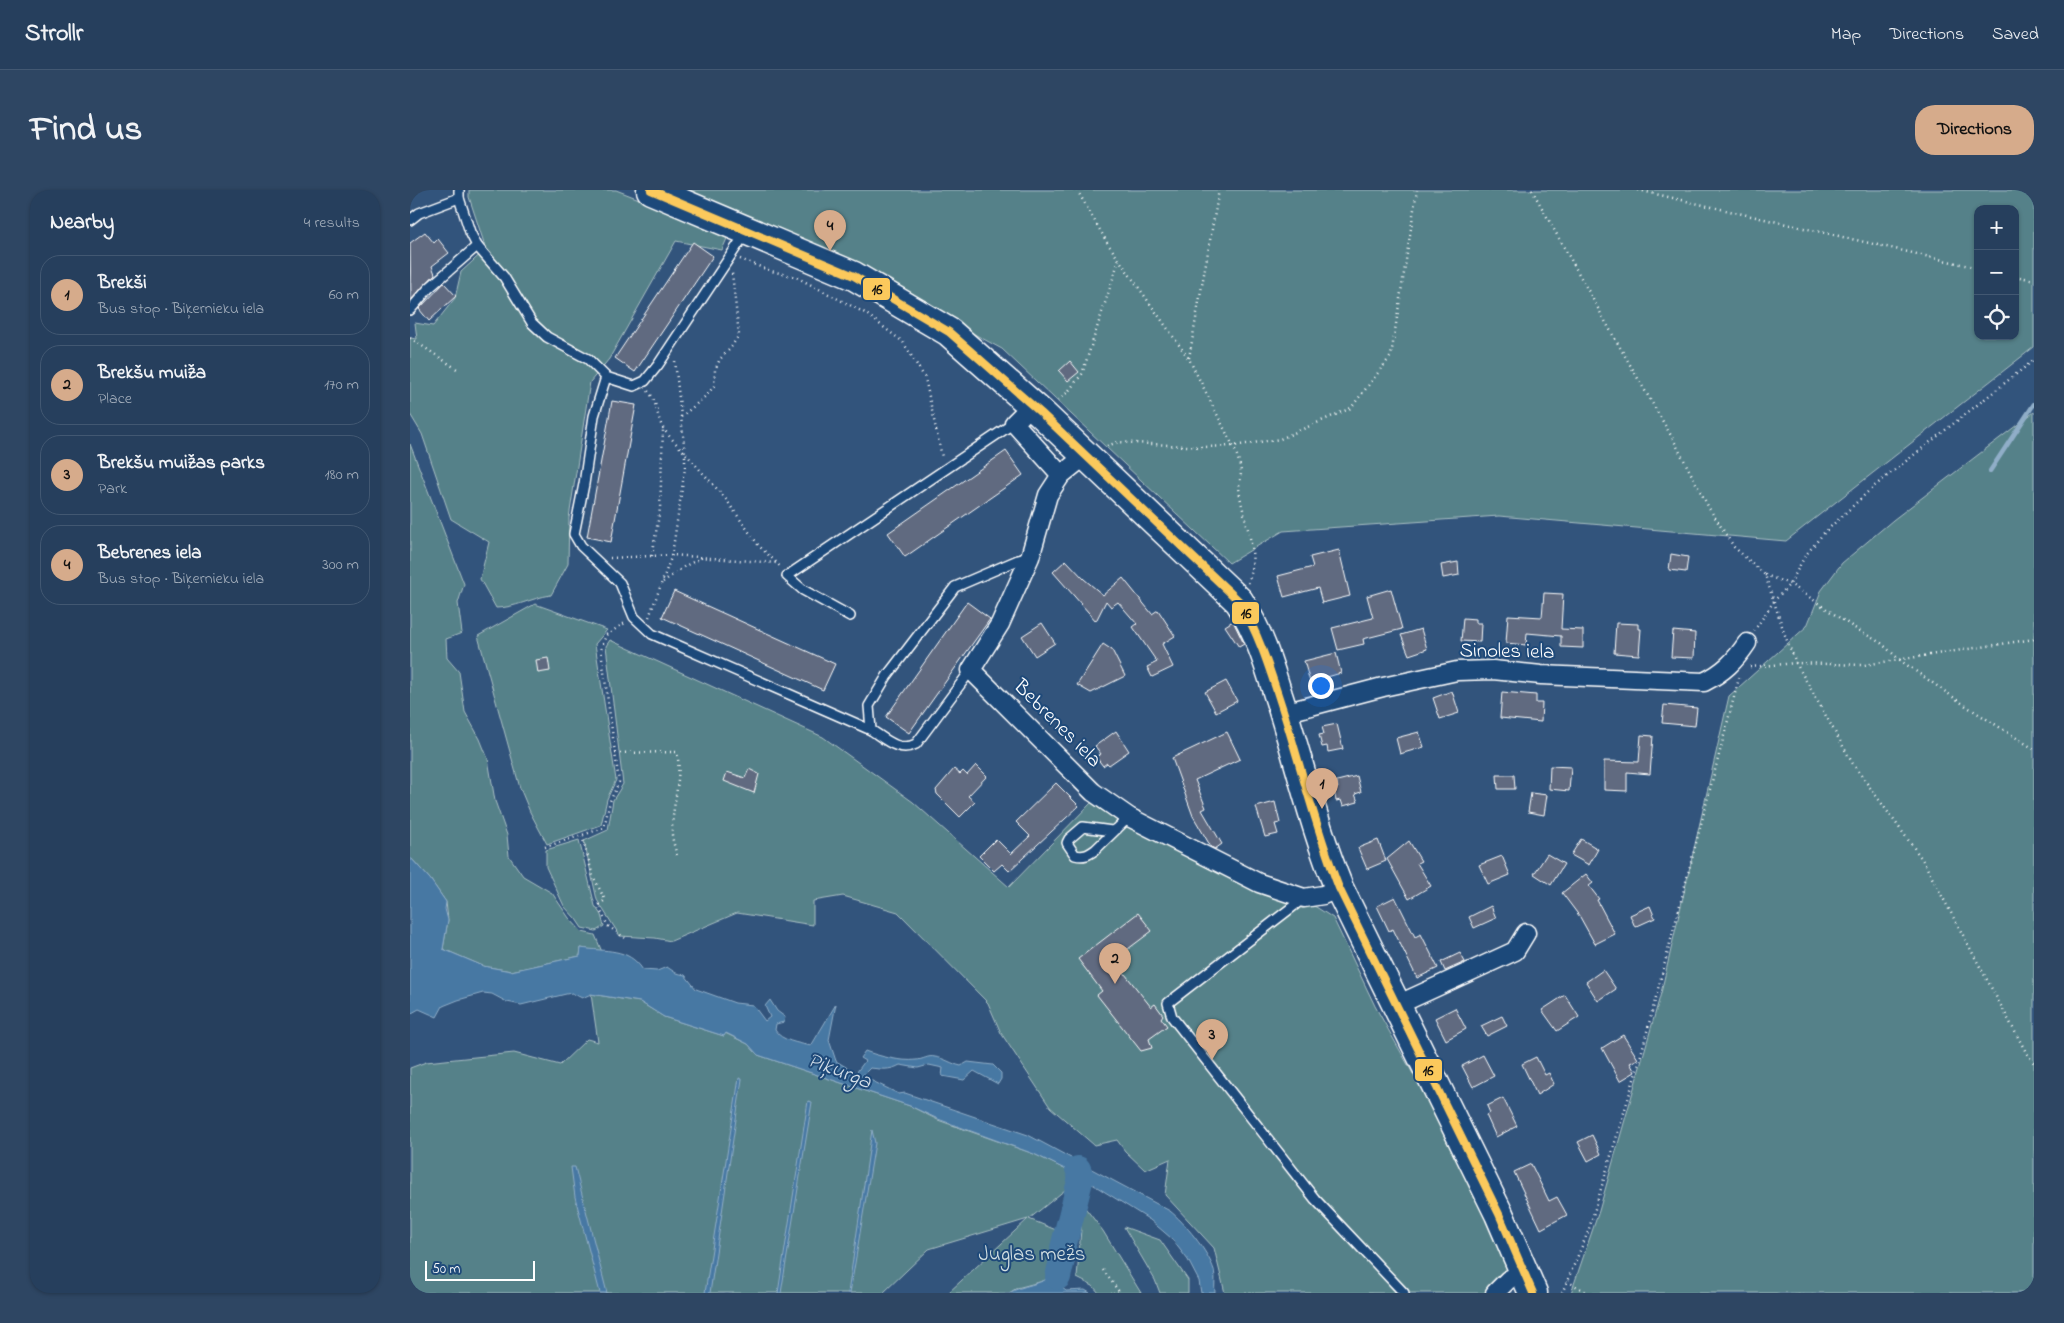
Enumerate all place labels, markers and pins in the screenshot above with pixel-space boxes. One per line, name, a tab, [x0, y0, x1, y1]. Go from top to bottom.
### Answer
pin: 4	[814, 210, 846, 251]
pin: 1	[1306, 768, 1338, 809]
pin: 2	[1099, 943, 1131, 984]
pin: 3	[1196, 1019, 1228, 1060]

